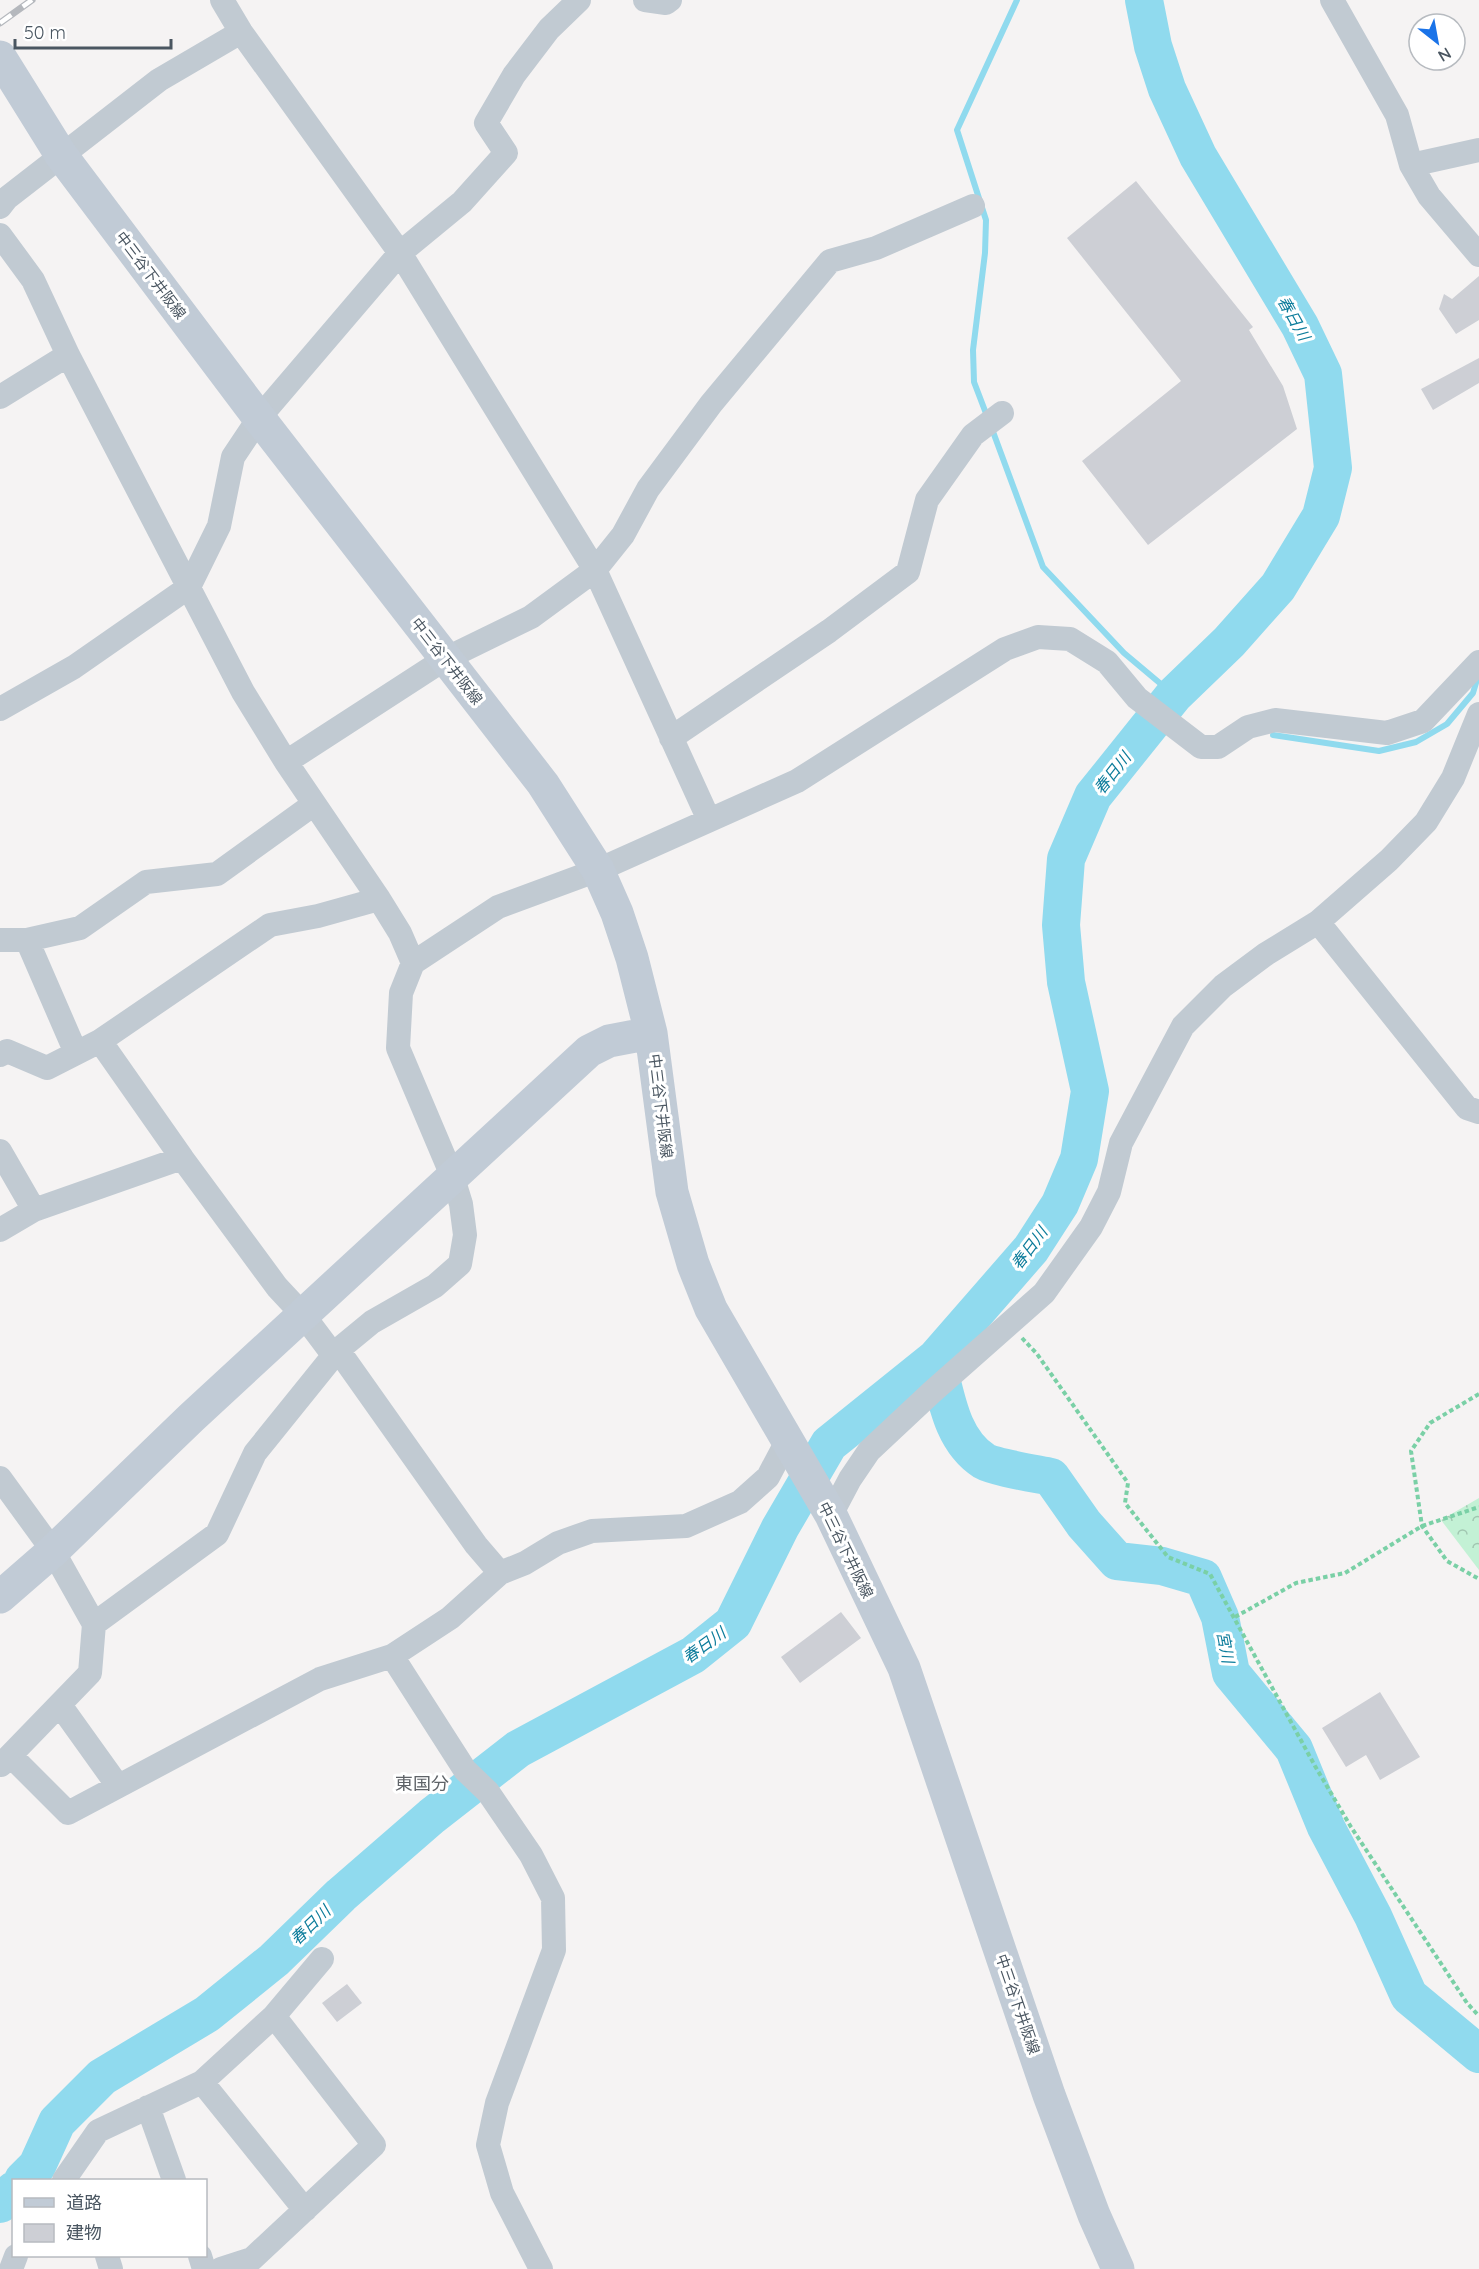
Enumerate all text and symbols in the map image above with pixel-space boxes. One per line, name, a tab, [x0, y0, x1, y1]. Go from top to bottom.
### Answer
scale bar	[15, 12, 171, 50]
north arrow	[1407, 12, 1467, 72]
text: 50 m	[24, 21, 66, 44]
text: N	[1435, 43, 1455, 66]
street label: 中三谷下井阪線	[112, 227, 190, 323]
water label: 春日川	[1274, 292, 1315, 346]
street label: 中三谷下井阪線	[407, 614, 487, 708]
water label: 春日川	[1089, 746, 1136, 798]
street label: 中三谷下井阪線	[645, 1053, 677, 1159]
water label: 春日川	[1007, 1221, 1053, 1273]
street label: 中三谷下井阪線	[814, 1499, 878, 1601]
water label: 春日川	[679, 1622, 731, 1667]
water label: 宮川	[1213, 1629, 1239, 1667]
district label: 東国分	[395, 1772, 449, 1795]
water label: 春日川	[286, 1900, 336, 1949]
street label: 中三谷下井阪線	[992, 1951, 1044, 2057]
legend	[12, 2179, 207, 2257]
text: 道路	[66, 2191, 102, 2214]
text: 建物	[66, 2221, 102, 2244]

